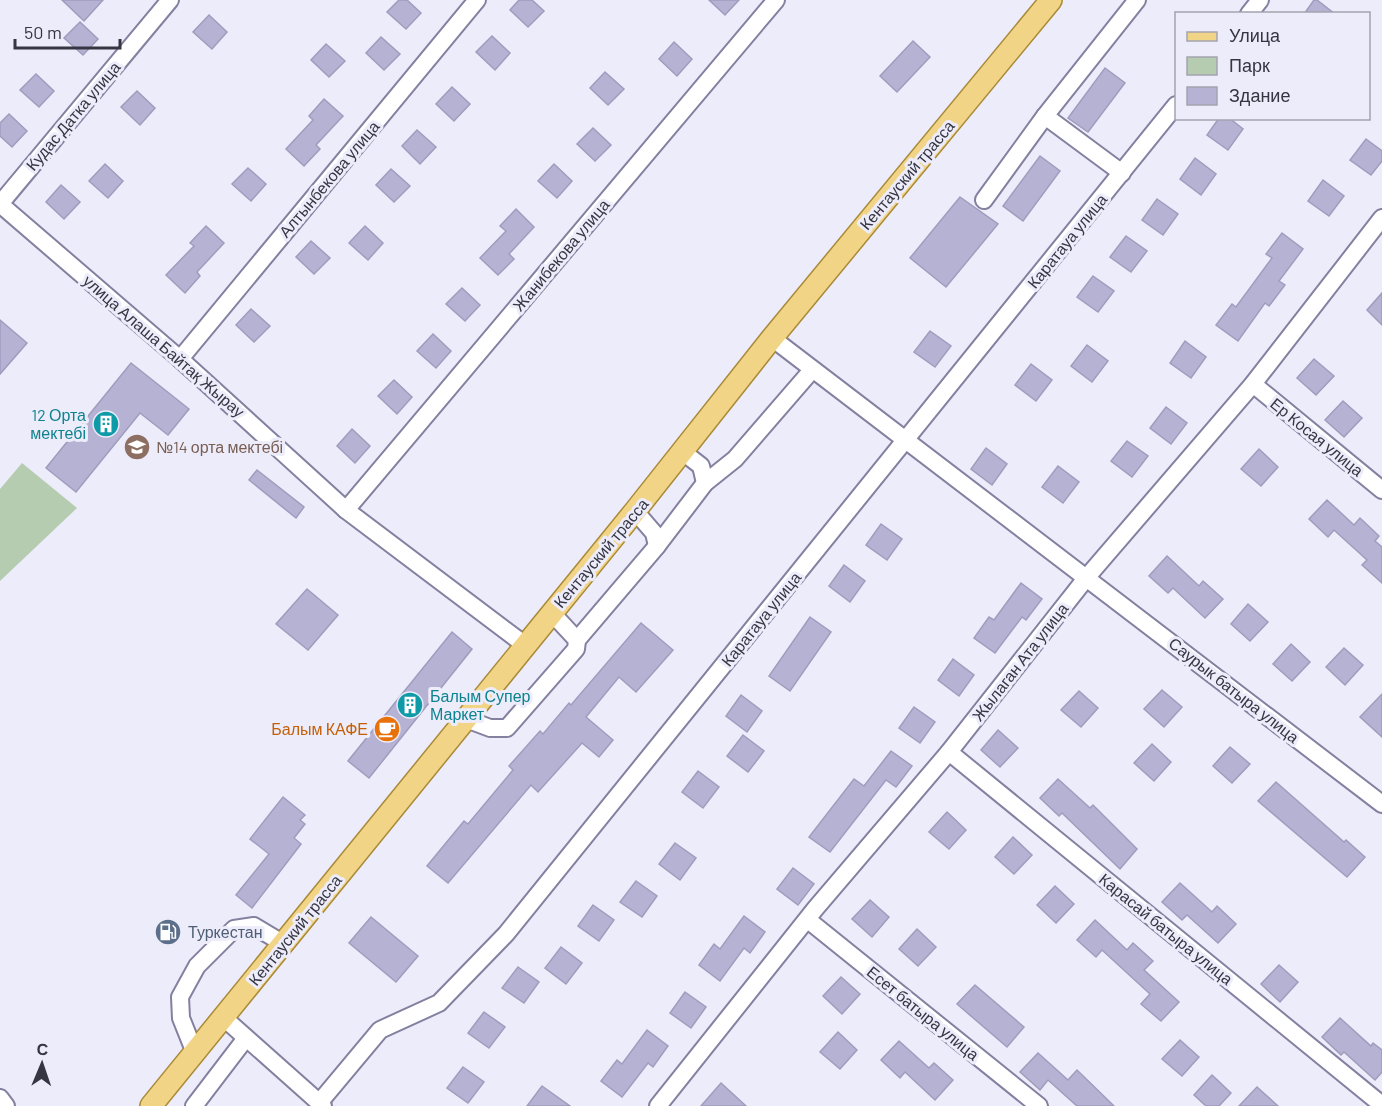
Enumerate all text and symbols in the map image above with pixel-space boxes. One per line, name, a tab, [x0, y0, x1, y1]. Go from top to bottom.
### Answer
scale bar	[15, 12, 120, 50]
legend	[1175, 12, 1370, 120]
text: 50 m	[24, 21, 62, 43]
text: Улица	[1229, 24, 1281, 46]
text: Парк	[1229, 54, 1270, 76]
street label: Кудас Датка улица	[22, 57, 124, 174]
text: Здание	[1229, 84, 1290, 106]
street label: Кентауский трасса	[855, 116, 958, 233]
street label: Алтынбекова улица	[274, 117, 383, 241]
street label: Каратауа улица	[1023, 190, 1110, 292]
street label: Жанибекова улица	[508, 195, 613, 314]
street label: улица Алаша Байтақ Жырау	[80, 270, 249, 421]
street label: Ер Косая улица	[1267, 393, 1368, 480]
place label: 12 Орта мектебі	[30, 405, 86, 442]
building icon: 12 Орта мектебі	[91, 409, 121, 439]
school or university icon: №14 орта мектебі	[122, 432, 152, 462]
place label: №14 орта мектебі	[156, 437, 283, 456]
street label: Кентауский трасса	[549, 494, 652, 611]
street label: Каратауа улица	[717, 568, 804, 670]
street label: Жылаган Ата улица	[968, 599, 1072, 724]
street label: Саурык батыра улица	[1165, 633, 1303, 746]
place label: Балым Супер Маркет	[430, 686, 531, 723]
building icon: Балым Супер Маркет	[395, 690, 425, 720]
cafe icon: Балым КАФЕ	[372, 714, 402, 744]
place label: Балым КАФЕ	[271, 719, 368, 738]
street label: Карасай батыра улица	[1096, 869, 1237, 988]
street label: Кентауский трасса	[244, 870, 345, 989]
fuel station icon: Туркестан	[153, 917, 183, 947]
place label: Туркестан	[188, 922, 263, 941]
street label: Есет батыра улица	[864, 962, 983, 1064]
north arrow	[12, 1034, 72, 1094]
text: С	[36, 1039, 49, 1058]

